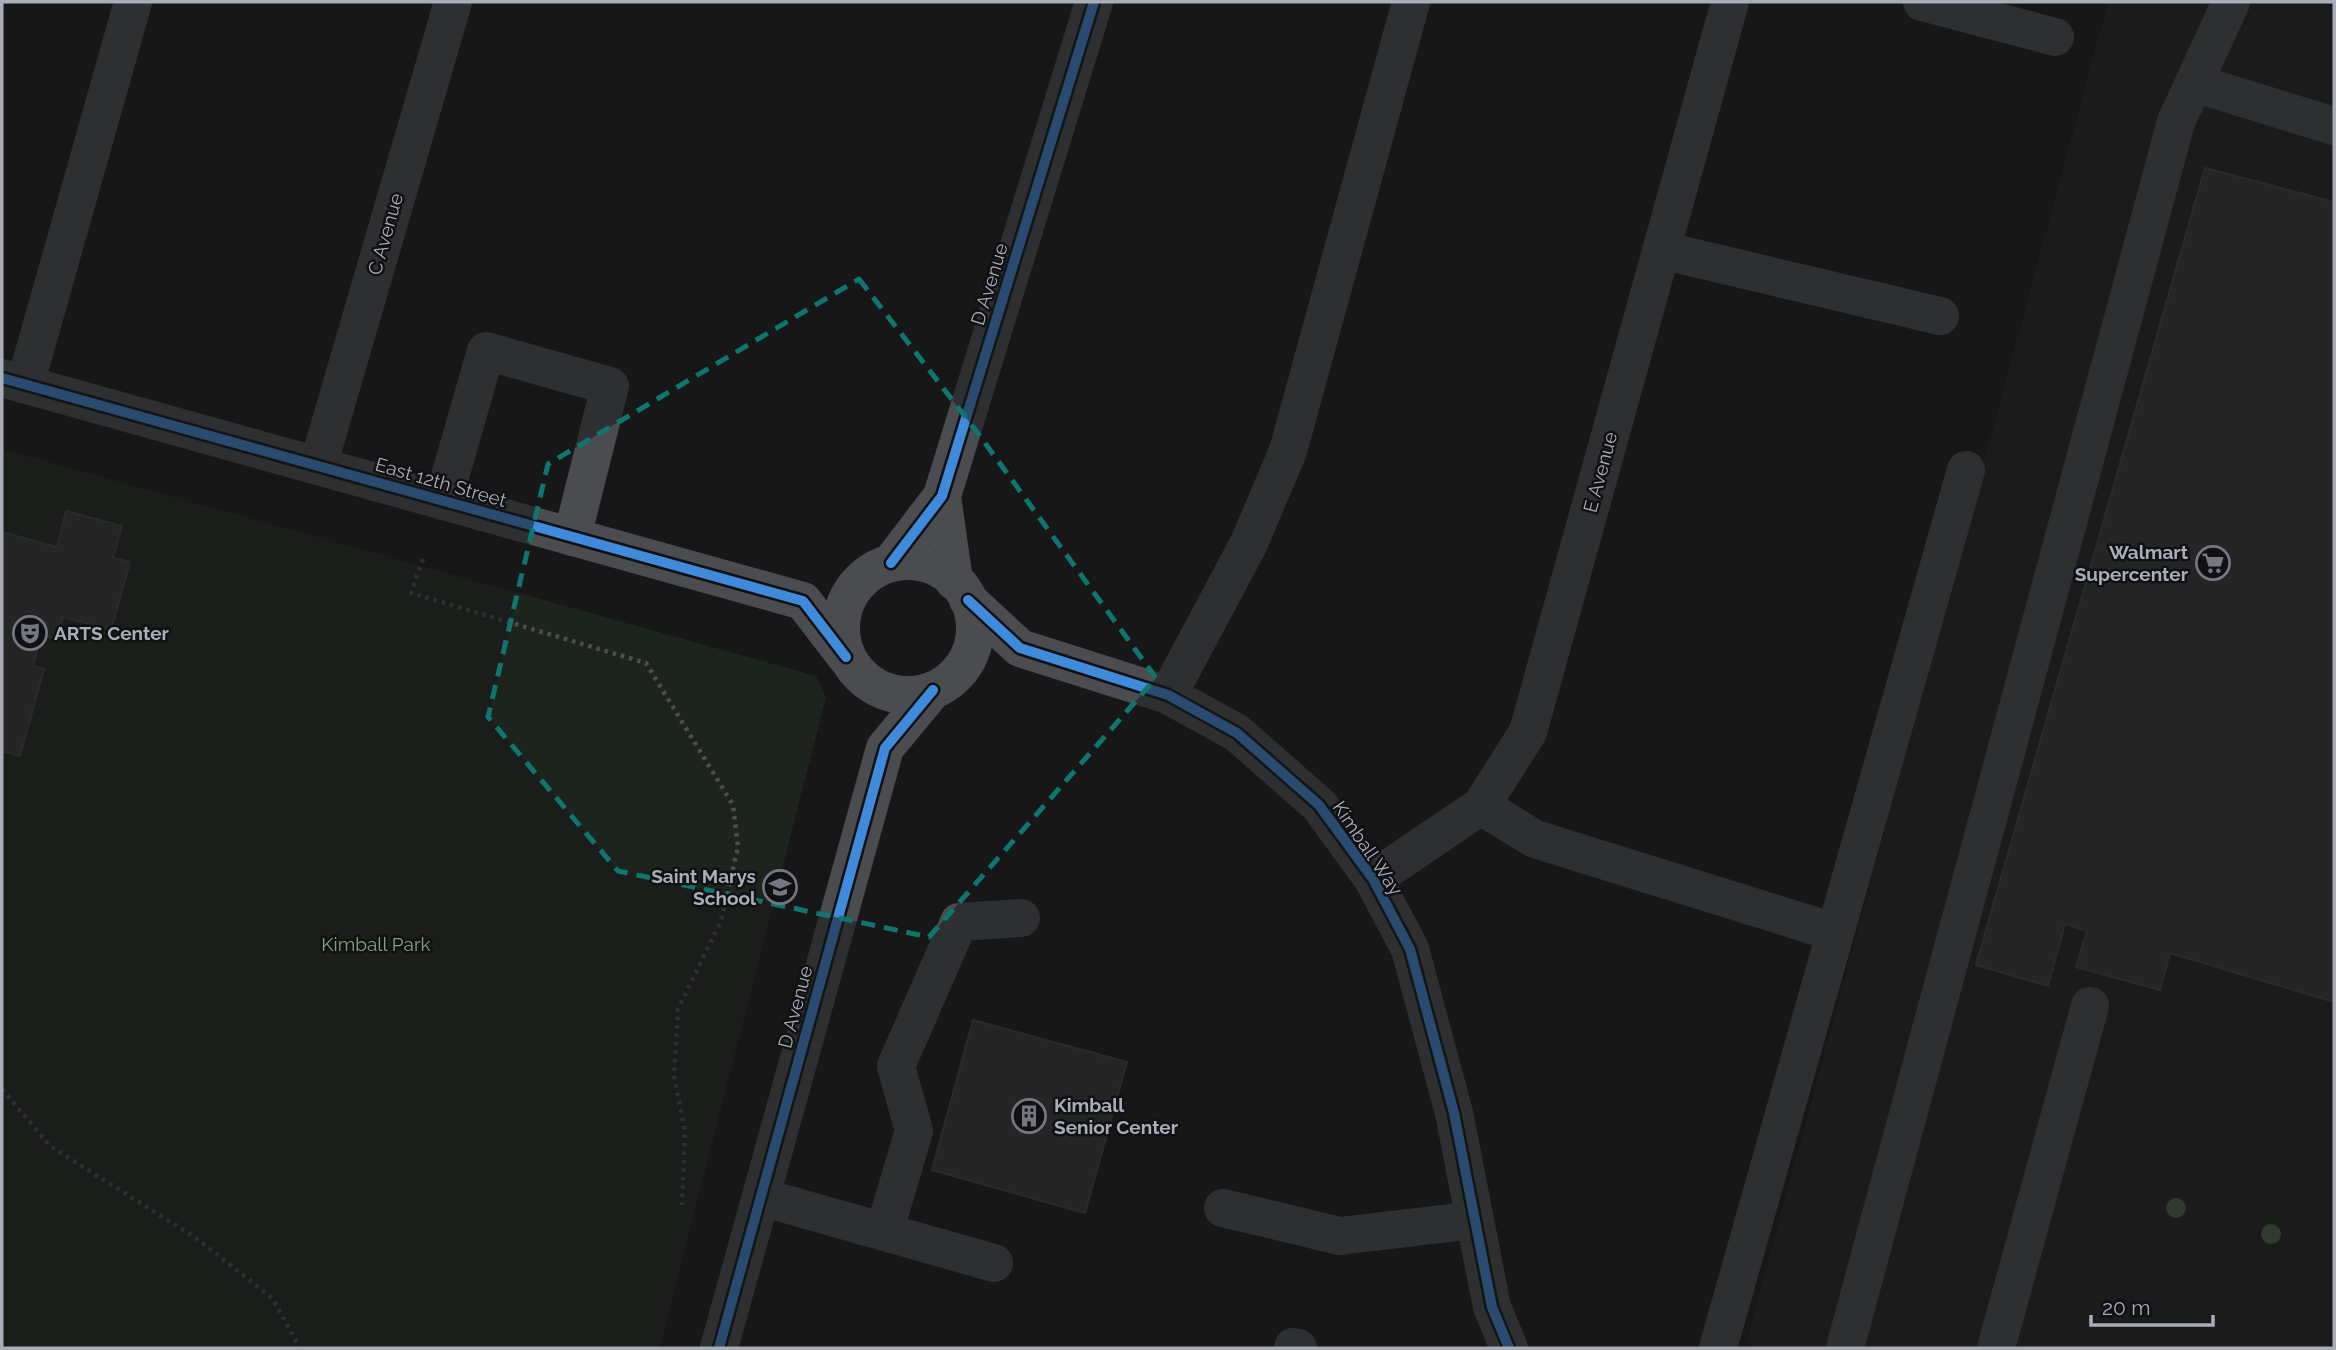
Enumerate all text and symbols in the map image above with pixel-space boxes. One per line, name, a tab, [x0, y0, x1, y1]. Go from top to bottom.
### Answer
street label: C Avenue	[363, 191, 407, 277]
street label: D Avenue	[966, 240, 1012, 328]
street label: E Avenue	[1579, 429, 1621, 515]
street label: East 12th Street	[373, 453, 510, 511]
place label: Walmart Supercenter	[2075, 541, 2189, 585]
supermarket icon: Walmart Supercenter	[2194, 544, 2232, 582]
theatre icon: ARTS Center	[11, 614, 49, 652]
place label: ARTS Center	[54, 622, 170, 644]
street label: Kimball Way	[1328, 797, 1408, 899]
place label: Saint Marys School	[651, 865, 757, 909]
school or university icon: Saint Marys School	[761, 868, 799, 906]
park label: Kimball Park	[321, 933, 431, 955]
street label: D Avenue	[773, 963, 817, 1051]
place label: Kimball Senior Center	[1054, 1094, 1179, 1138]
building icon: Kimball Senior Center	[1010, 1097, 1048, 1135]
scale bar	[2091, 1284, 2214, 1328]
text: 20 m	[2102, 1295, 2150, 1320]

